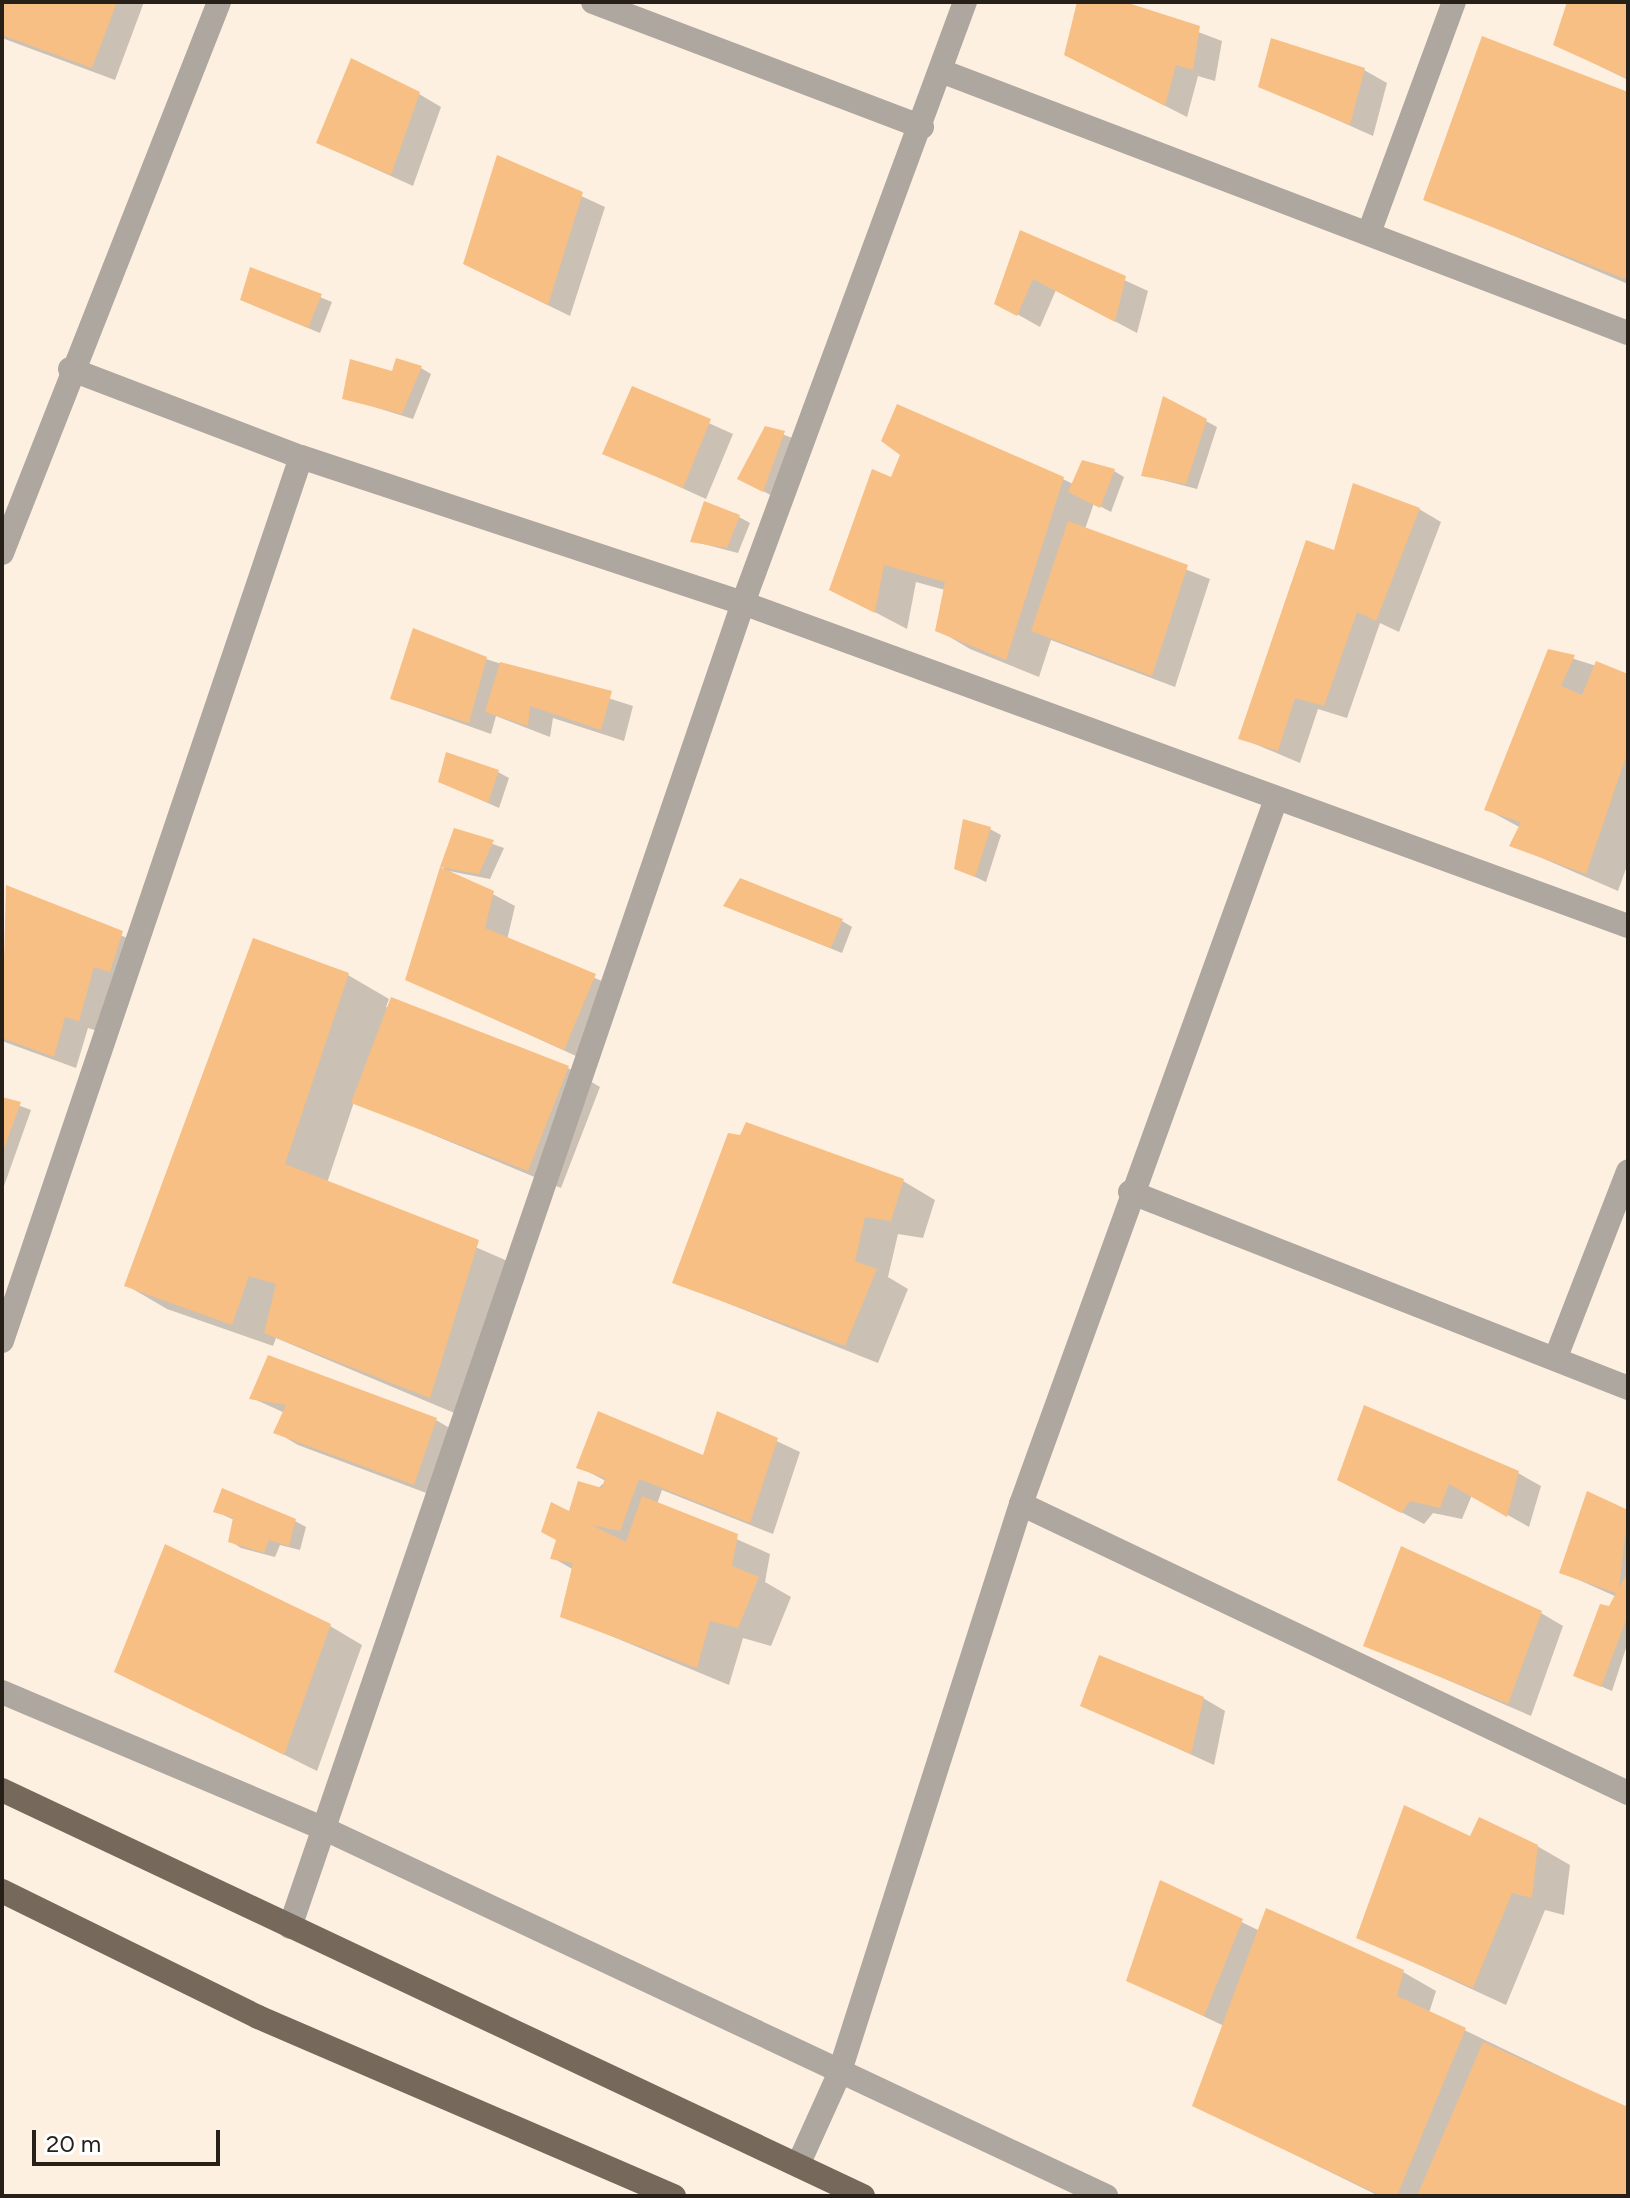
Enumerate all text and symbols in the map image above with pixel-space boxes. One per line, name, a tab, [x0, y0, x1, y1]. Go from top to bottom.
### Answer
scale bar	[36, 2114, 224, 2164]
text: 20 m	[46, 2129, 101, 2158]

